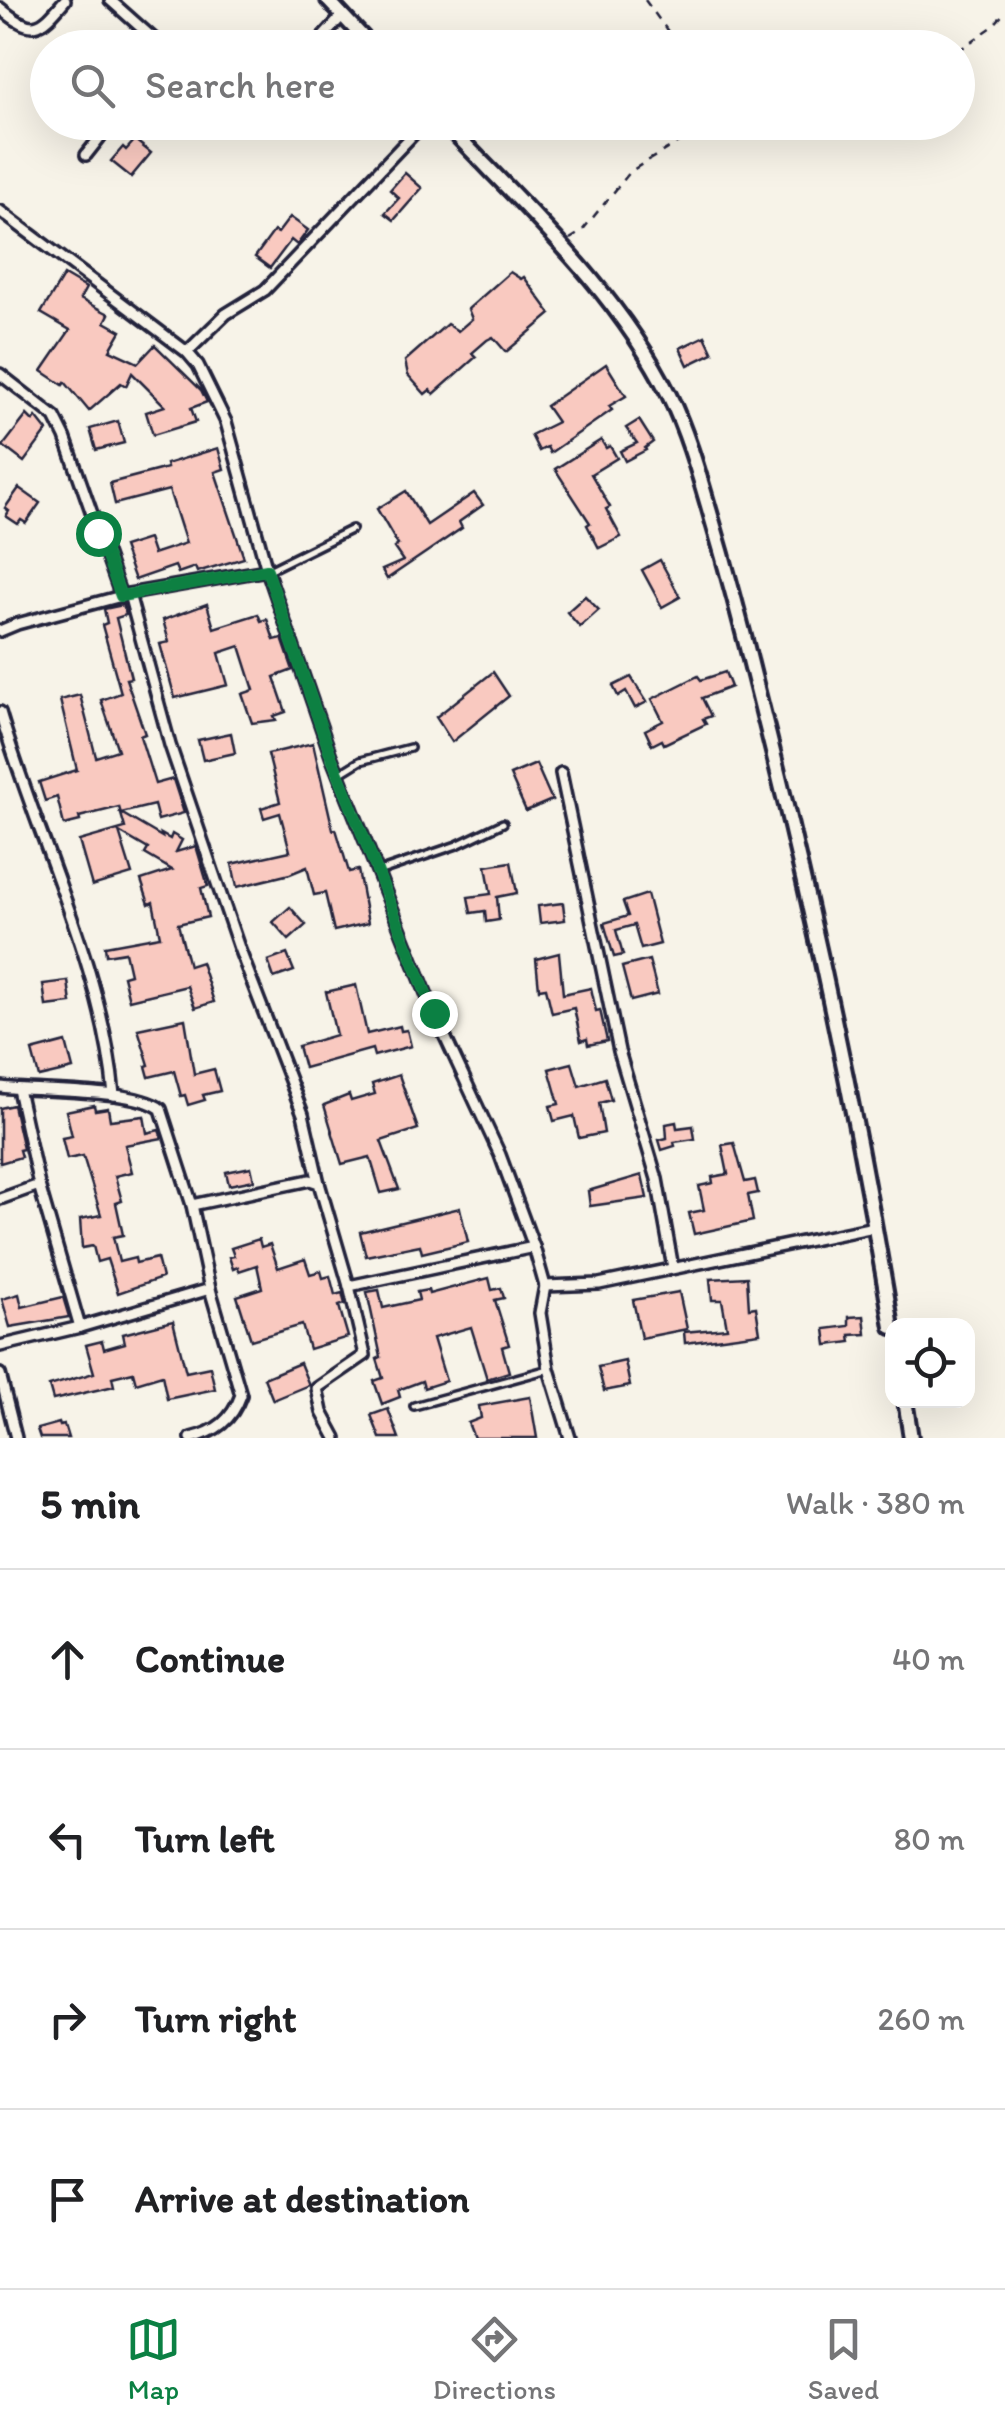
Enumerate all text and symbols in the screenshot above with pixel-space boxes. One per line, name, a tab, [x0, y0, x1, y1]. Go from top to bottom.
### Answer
search box	[30, 30, 975, 140]
icon: search	[65, 58, 120, 113]
text: Search here	[145, 62, 336, 108]
route start	[76, 511, 122, 557]
route end	[412, 991, 458, 1037]
map controls	[885, 1318, 975, 1408]
button: locate	[885, 1318, 975, 1408]
text: 5 min	[40, 1478, 140, 1529]
text: Walk · 380 m	[786, 1484, 965, 1522]
icon: ahead	[40, 1632, 95, 1687]
text: Continue	[135, 1636, 285, 1682]
text: 40 m	[892, 1640, 965, 1678]
icon: left	[40, 1812, 95, 1867]
text: Turn left	[135, 1816, 275, 1862]
text: 80 m	[894, 1820, 965, 1858]
icon: right	[40, 1992, 95, 2047]
text: Turn right	[135, 1996, 297, 2042]
text: 260 m	[877, 2000, 965, 2038]
icon: arrive	[40, 2172, 95, 2227]
text: Arrive at destination	[135, 2176, 470, 2222]
tab: Map	[126, 2312, 181, 2406]
tab: Directions	[433, 2312, 556, 2406]
tab: Saved	[808, 2312, 879, 2406]

